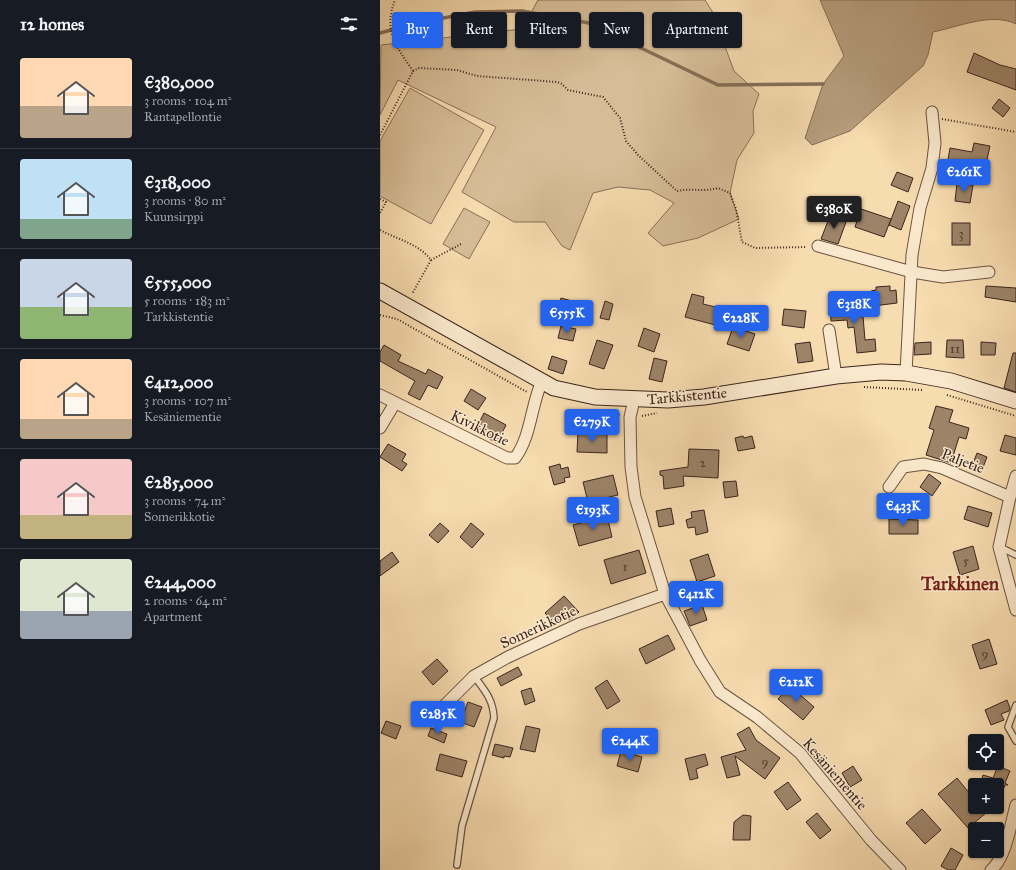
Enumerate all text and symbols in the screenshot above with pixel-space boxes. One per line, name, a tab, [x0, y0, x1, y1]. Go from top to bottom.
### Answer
chip: Buy	[392, 12, 443, 48]
chip: Rent	[451, 12, 507, 48]
chip: Filters	[515, 12, 581, 48]
chip: New	[589, 12, 644, 48]
chip: Apartment	[652, 12, 742, 48]
icon: filters	[338, 13, 360, 35]
text: 12 homes	[20, 14, 84, 35]
text: €380,000	[144, 72, 214, 93]
icon: home	[52, 74, 100, 122]
text: 3 rooms · 104 m²	[144, 93, 232, 109]
text: Rantapellontie	[144, 109, 222, 125]
pin: €261K	[936, 159, 992, 193]
text: €261K	[946, 164, 982, 180]
text: €318,000	[144, 172, 211, 193]
icon: home	[52, 175, 100, 223]
text: 3 rooms · 80 m²	[144, 193, 226, 209]
pin: €380K	[806, 196, 862, 230]
text: €380K	[816, 201, 852, 217]
text: Kuunsirppi	[144, 209, 204, 225]
house number: 3	[958, 226, 964, 242]
text: €555,000	[144, 272, 212, 293]
icon: home	[52, 275, 100, 323]
pin: €318K	[826, 291, 882, 325]
text: 5 rooms · 183 m²	[144, 293, 230, 309]
text: €318K	[837, 296, 871, 312]
pin: €555K	[539, 300, 595, 334]
text: €555K	[549, 305, 585, 321]
pin: €228K	[713, 305, 769, 339]
text: Tarkkistentie	[144, 309, 213, 325]
text: €228K	[723, 310, 759, 326]
house number: 11	[950, 341, 960, 357]
text: €412,000	[144, 372, 213, 393]
icon: home	[52, 375, 100, 423]
street label: Tarkkistentie	[646, 384, 728, 408]
text: 3 rooms · 107 m²	[144, 393, 231, 409]
street label: Kivikkotie	[448, 406, 512, 450]
text: Kesäniementie	[144, 409, 222, 425]
pin: €279K	[564, 409, 620, 443]
text: €279K	[573, 414, 611, 430]
street label: Paljetie	[939, 445, 987, 477]
house number: 2	[700, 455, 707, 471]
text: €285,000	[144, 472, 213, 493]
icon: home	[52, 475, 100, 523]
text: 3 rooms · 74 m²	[144, 493, 226, 509]
pin: €433K	[875, 493, 931, 527]
pin: €193K	[565, 497, 621, 531]
text: €433K	[886, 498, 920, 514]
text: €193K	[576, 502, 610, 518]
text: Somerikkotie	[144, 509, 215, 525]
house number: 5	[963, 553, 969, 569]
house number: 1	[622, 559, 628, 575]
text: €244,000	[144, 572, 216, 593]
district label: Tarkkinen	[920, 572, 1000, 595]
icon: home	[52, 575, 100, 623]
pin: €412K	[668, 581, 724, 615]
text: €412K	[678, 586, 714, 602]
text: 2 rooms · 64 m²	[144, 593, 227, 609]
street label: Somerikkotie	[497, 602, 579, 652]
text: Apartment	[144, 609, 202, 625]
house number: 9	[982, 646, 989, 662]
pin: €212K	[768, 669, 824, 703]
text: €212K	[778, 674, 814, 690]
pin: €285K	[410, 701, 466, 735]
text: €285K	[420, 706, 456, 722]
pin: €244K	[602, 728, 658, 762]
text: €244K	[611, 733, 649, 749]
street label: Kesäniementie	[799, 734, 871, 814]
map controls	[968, 734, 1004, 858]
button: locate	[968, 734, 1004, 770]
house number: 9	[762, 754, 769, 770]
button: +	[968, 778, 1004, 814]
button: −	[968, 822, 1004, 858]

